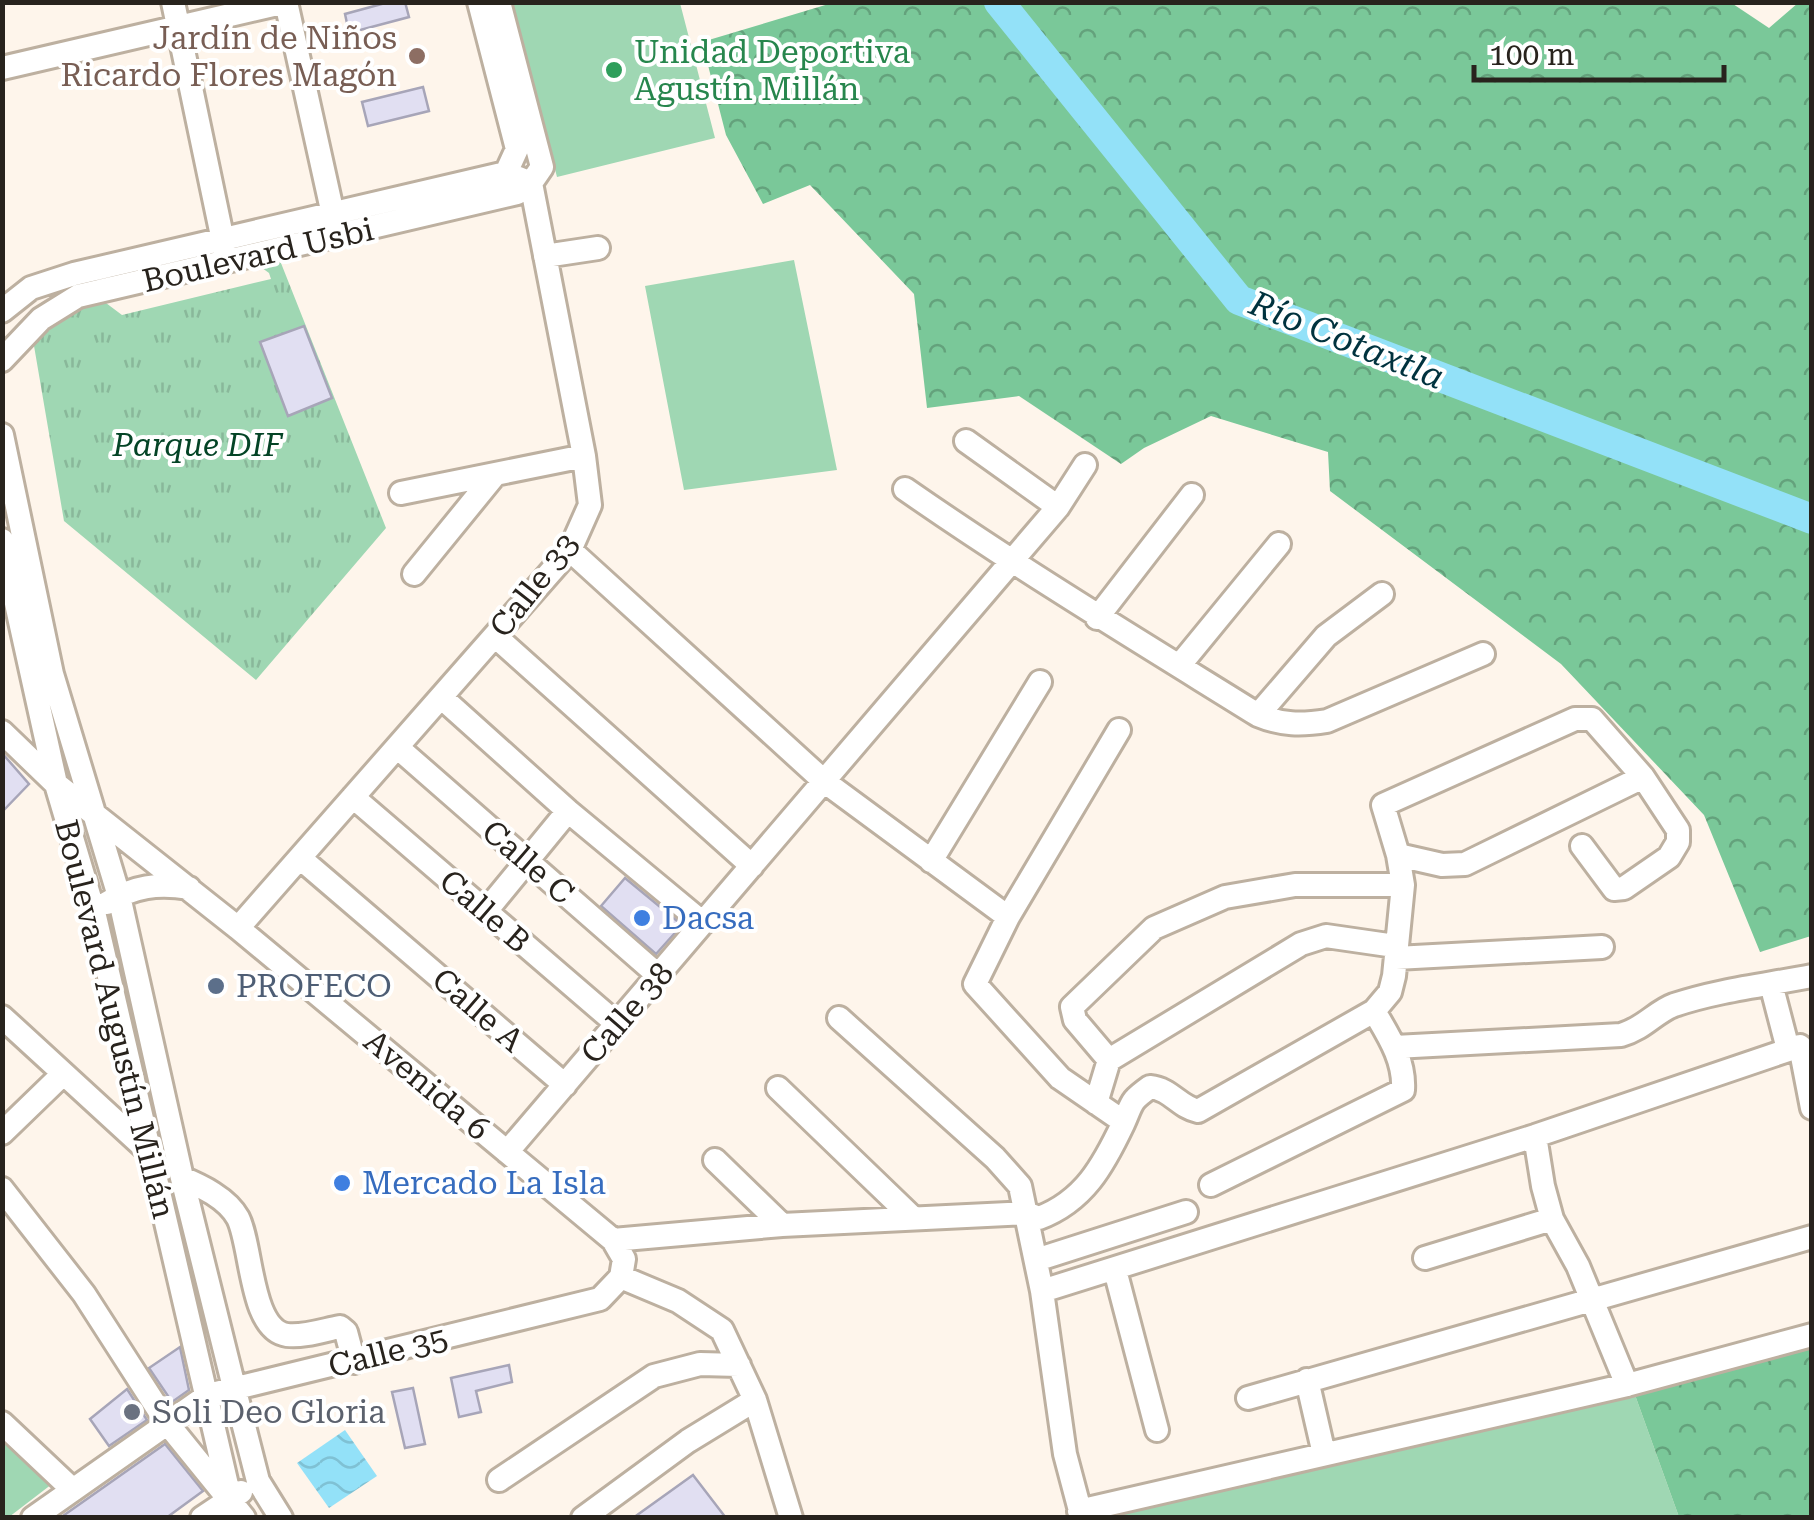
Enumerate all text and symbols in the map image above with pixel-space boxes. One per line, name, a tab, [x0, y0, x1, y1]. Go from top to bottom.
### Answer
place label: Jardín de Niños Ricardo Flores Magón	[61, 19, 397, 94]
scale bar	[1474, 20, 1724, 82]
place label: Unidad Deportiva Agustín Millán	[634, 33, 910, 108]
text: 100 m	[1489, 37, 1574, 72]
marker: Jardín de Niños Ricardo Flores Magón	[406, 45, 428, 67]
marker: Unidad Deportiva Agustín Millán	[603, 59, 625, 81]
street label: Boulevard Usbi	[139, 210, 377, 300]
water label: Río Cotaxtla	[1243, 283, 1450, 398]
park label: Parque DIF	[112, 426, 284, 464]
street label: Calle 33	[482, 525, 586, 645]
street label: Calle C	[475, 812, 581, 912]
street label: Boulevard Augustín Millán	[47, 816, 183, 1222]
street label: Calle B	[432, 862, 538, 960]
place label: Dacsa	[662, 899, 754, 937]
marker: Dacsa	[631, 907, 653, 929]
street label: Calle 38	[573, 955, 681, 1071]
street label: Calle A	[425, 960, 532, 1060]
place label: PROFECO	[236, 967, 392, 1005]
marker: PROFECO	[205, 975, 227, 997]
street label: Avenida 6	[357, 1022, 497, 1148]
place label: Mercado La Isla	[362, 1164, 606, 1202]
marker: Mercado La Isla	[331, 1172, 353, 1194]
street label: Calle 35	[324, 1319, 452, 1385]
place label: Soli Deo Gloria	[152, 1393, 386, 1431]
marker: Soli Deo Gloria	[121, 1401, 143, 1423]

